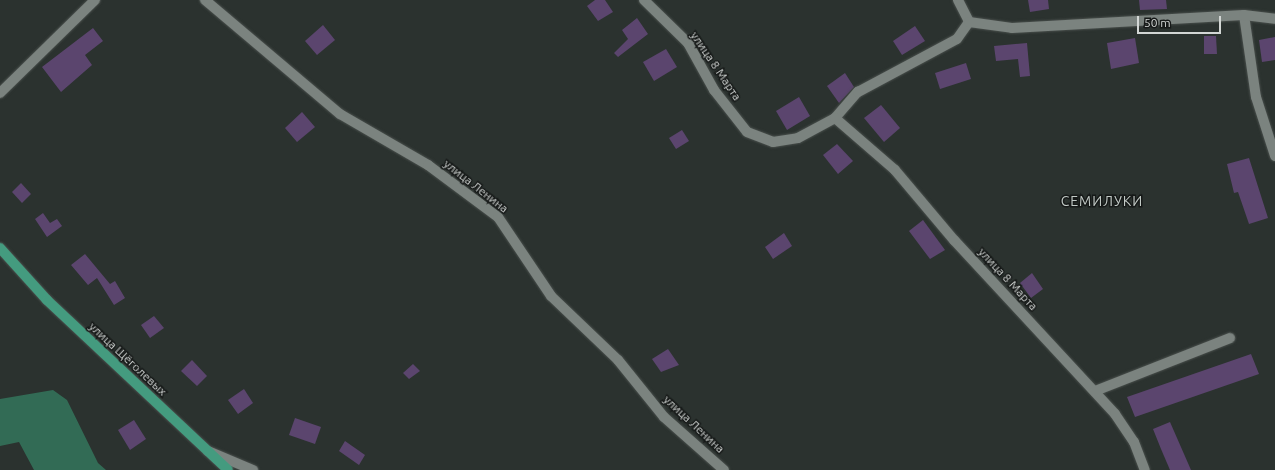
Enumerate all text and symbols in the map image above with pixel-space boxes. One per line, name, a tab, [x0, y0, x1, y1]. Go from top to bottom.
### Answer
scale bar	[1139, 8, 1223, 34]
text: 50 m	[1144, 16, 1171, 29]
street label: улица 8 Марта	[688, 29, 744, 103]
street label: улица Ленина	[441, 156, 511, 216]
district label: СЕМИЛУКИ	[1061, 193, 1143, 209]
street label: улица 8 Марта	[975, 245, 1041, 313]
street label: улица Щёголевых	[86, 319, 170, 399]
street label: улица Ленина	[661, 392, 727, 456]

